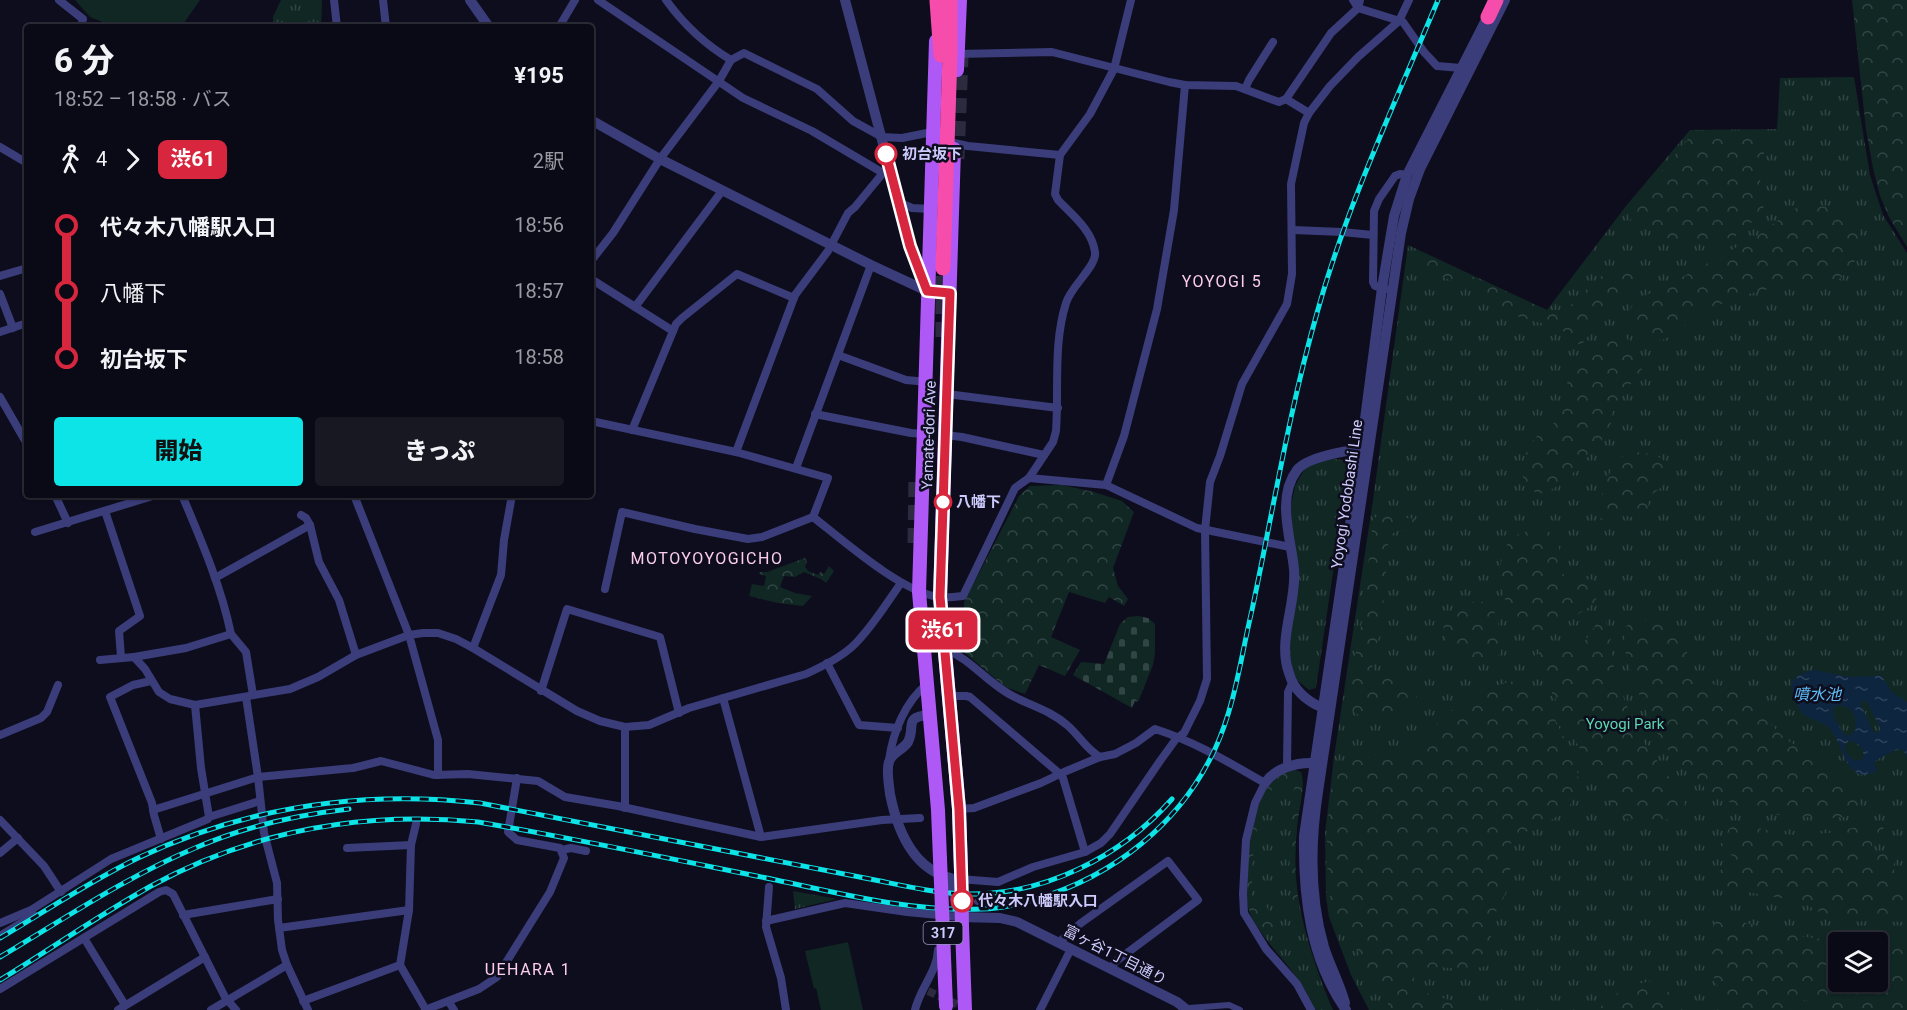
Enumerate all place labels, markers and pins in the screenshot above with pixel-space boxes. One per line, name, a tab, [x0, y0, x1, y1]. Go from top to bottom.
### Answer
marker: 初台坂下	[875, 143, 897, 165]
place label: 初台坂下	[902, 145, 962, 163]
marker: 八幡下	[934, 493, 952, 511]
place label: 八幡下	[956, 493, 1001, 511]
marker: 代々木八幡駅入口	[951, 890, 973, 912]
place label: 代々木八幡駅入口	[978, 892, 1098, 910]

